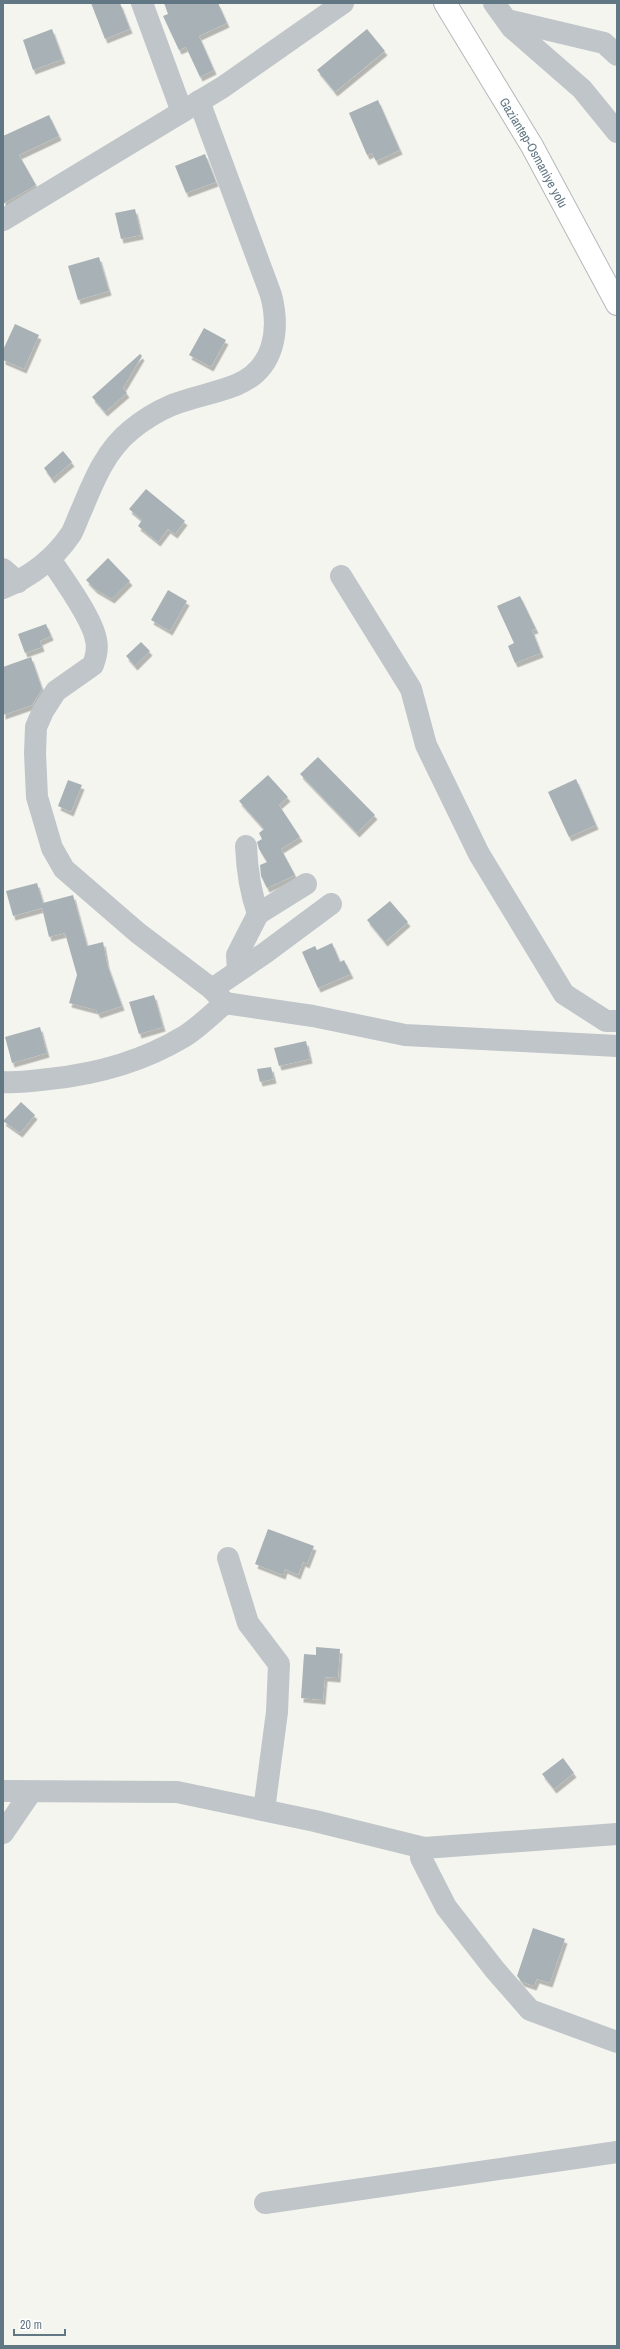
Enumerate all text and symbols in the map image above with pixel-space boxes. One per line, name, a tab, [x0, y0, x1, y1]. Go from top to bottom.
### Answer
street label: Gaziantep-Osmaniye yolu	[496, 94, 572, 211]
scale bar	[14, 2311, 65, 2337]
text: 20 m	[20, 2317, 42, 2333]

